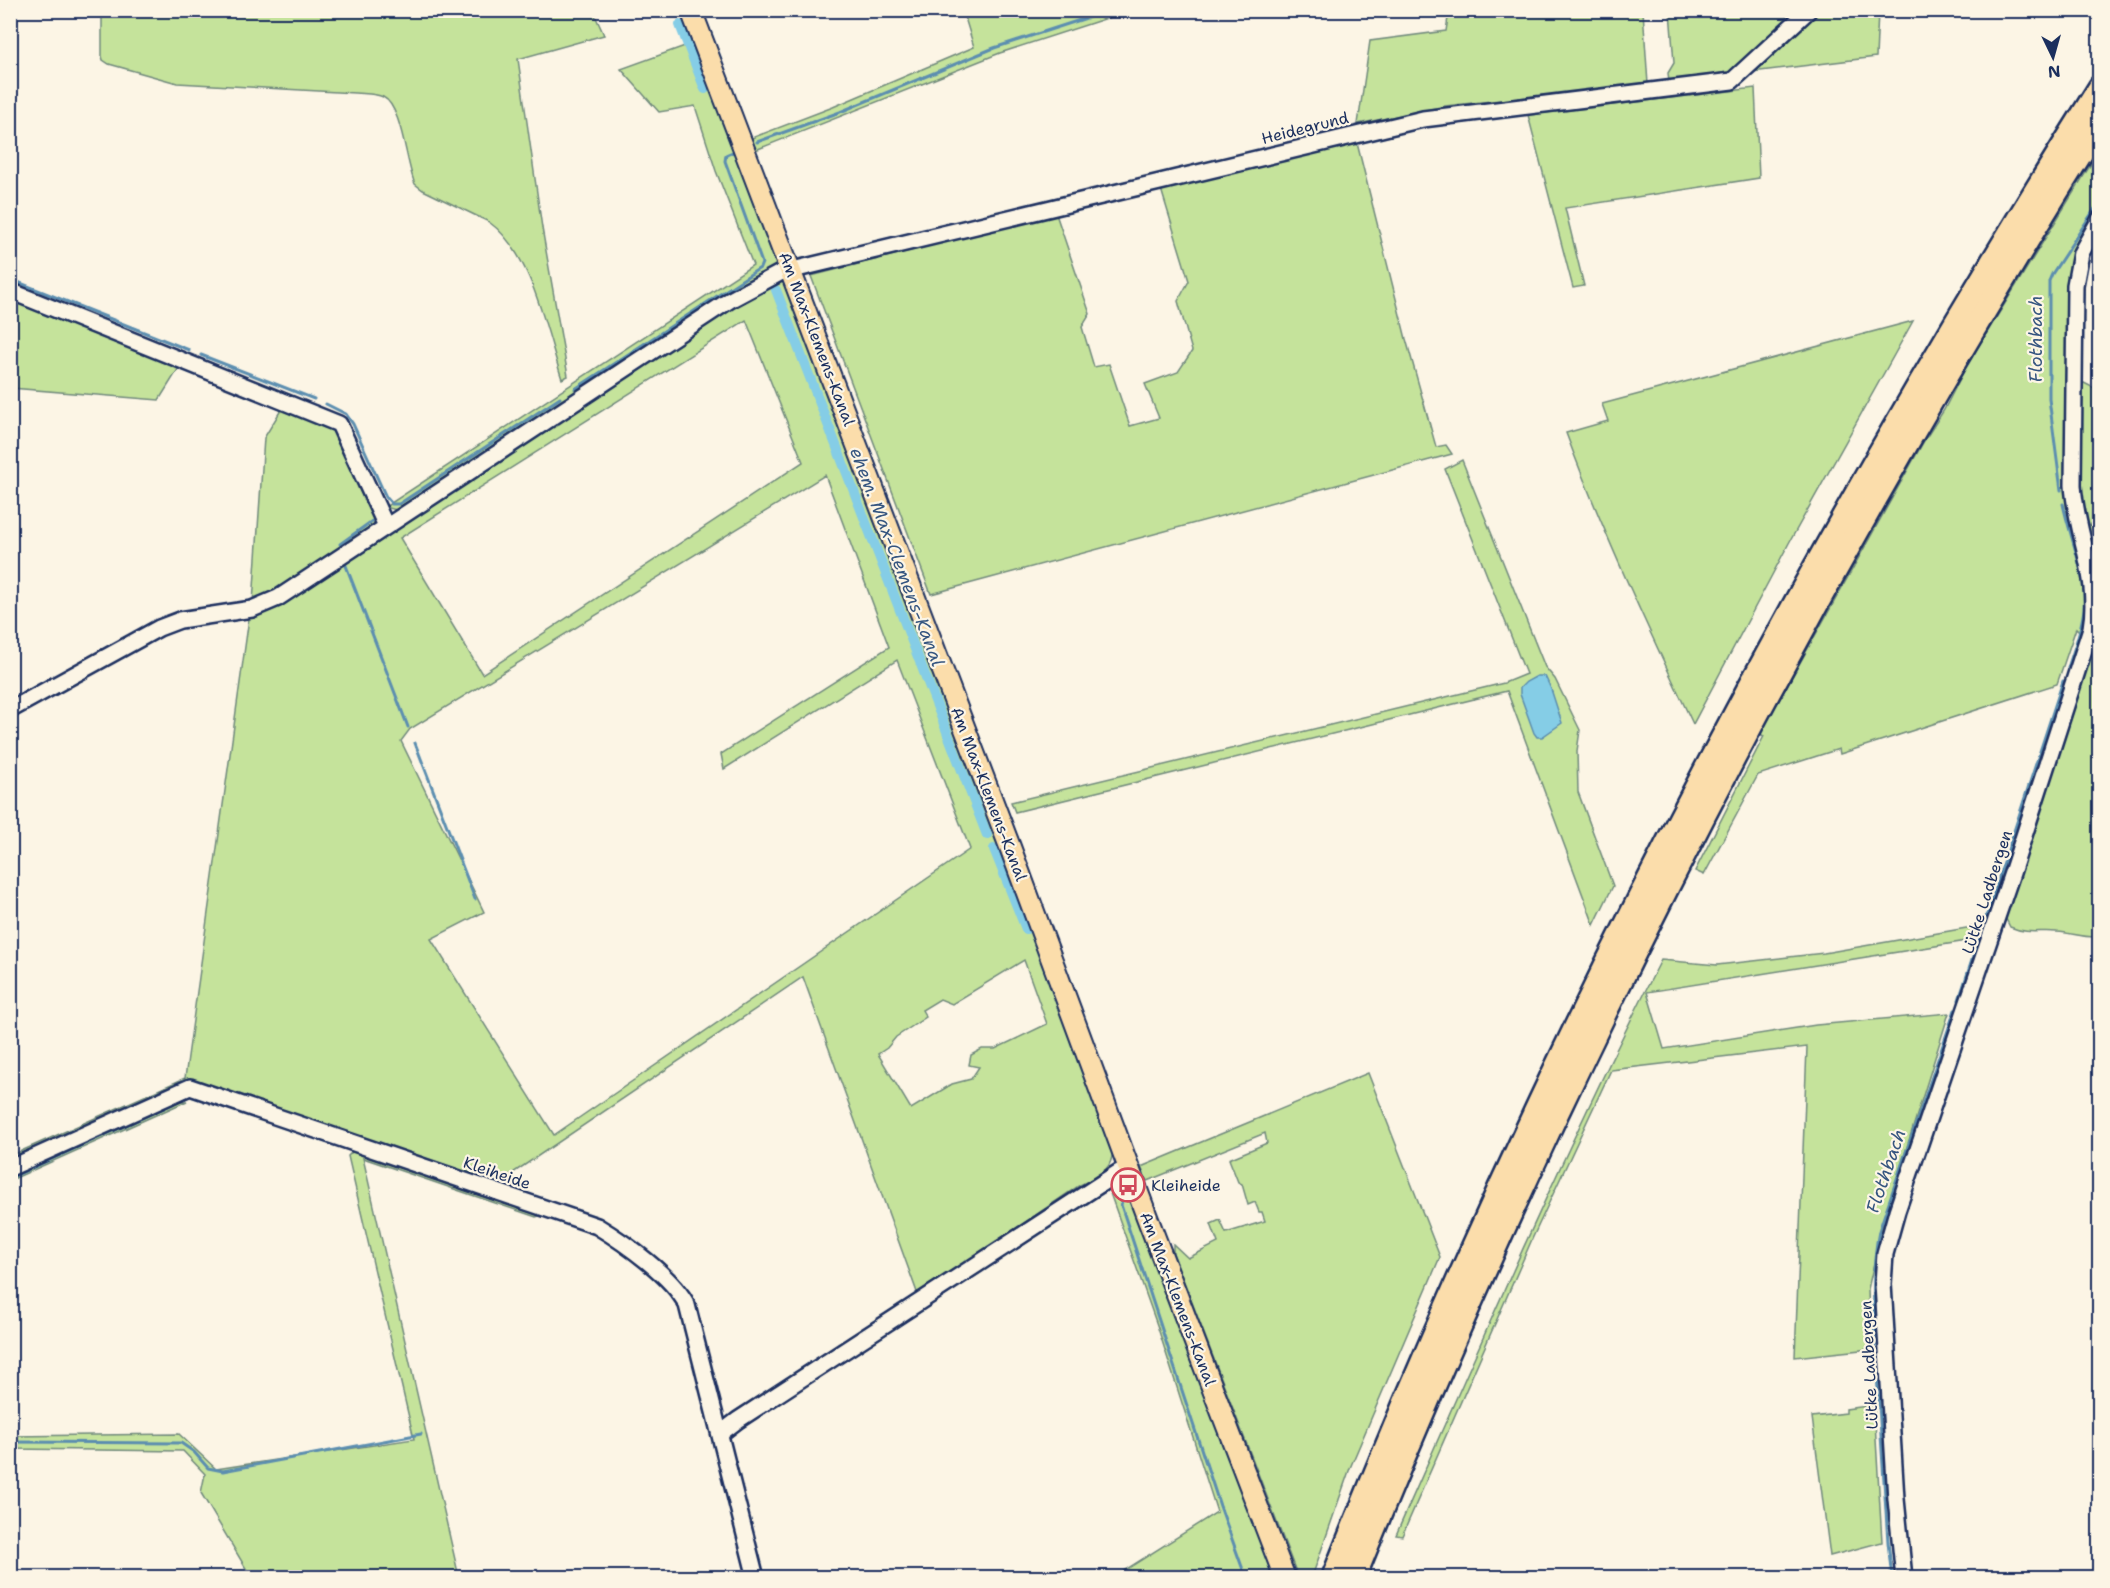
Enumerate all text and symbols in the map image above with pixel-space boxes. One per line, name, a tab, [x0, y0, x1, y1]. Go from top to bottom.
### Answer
north arrow	[2023, 27, 2083, 87]
text: N	[2047, 60, 2061, 82]
street label: Heidegrund	[1259, 107, 1351, 149]
street label: Am Max-Klemens-Kanal	[774, 249, 860, 429]
water label: Flothbach	[2024, 295, 2048, 383]
water label: ehem. Max-Clemens-Kanal	[844, 444, 950, 670]
street label: Am Max-Klemens-Kanal	[946, 704, 1032, 884]
street label: Lütke Ladbergen	[1957, 827, 2017, 957]
water label: Flothbach	[1860, 1126, 1912, 1216]
street label: Kleiheide	[461, 1152, 533, 1194]
bus stop icon: Kleiheide	[1110, 1167, 1146, 1203]
place label: Kleiheide	[1151, 1175, 1221, 1196]
street label: Am Max-Klemens-Kanal	[1135, 1209, 1221, 1389]
street label: Lütke Ladbergen	[1855, 1300, 1883, 1430]

